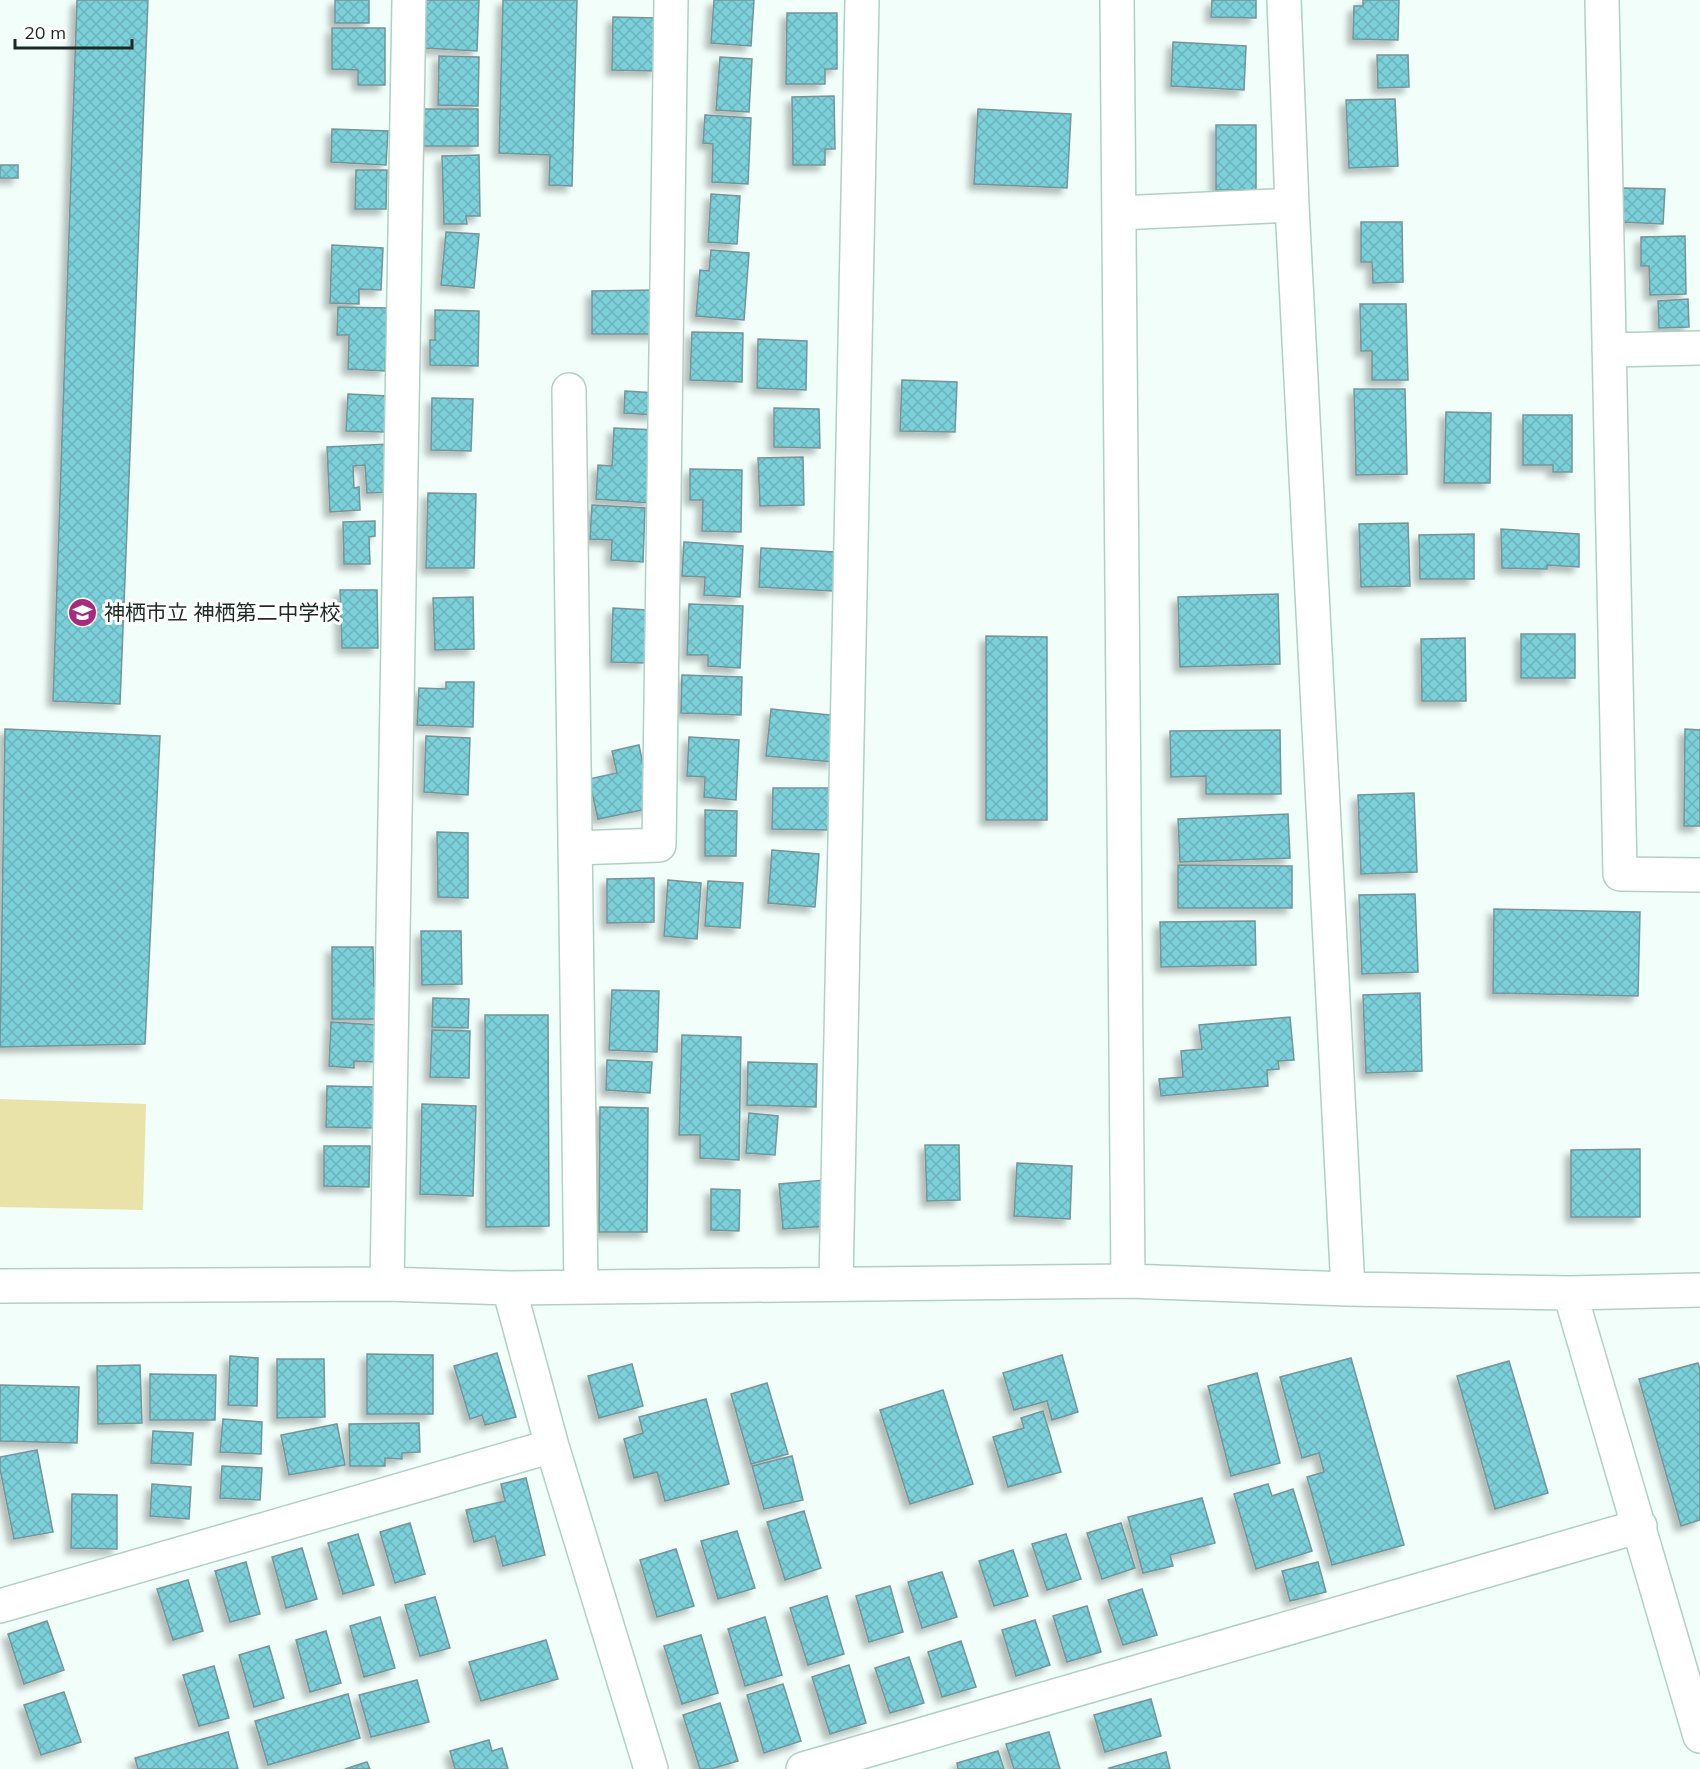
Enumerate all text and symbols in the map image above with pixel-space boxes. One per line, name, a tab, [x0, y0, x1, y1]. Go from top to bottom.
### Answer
scale bar	[15, 12, 132, 50]
text: 20 m	[24, 21, 66, 44]
school or university icon: 神栖市立 神栖第二中学校	[67, 597, 99, 629]
place label: 神栖市立 神栖第二中学校	[104, 599, 340, 625]

